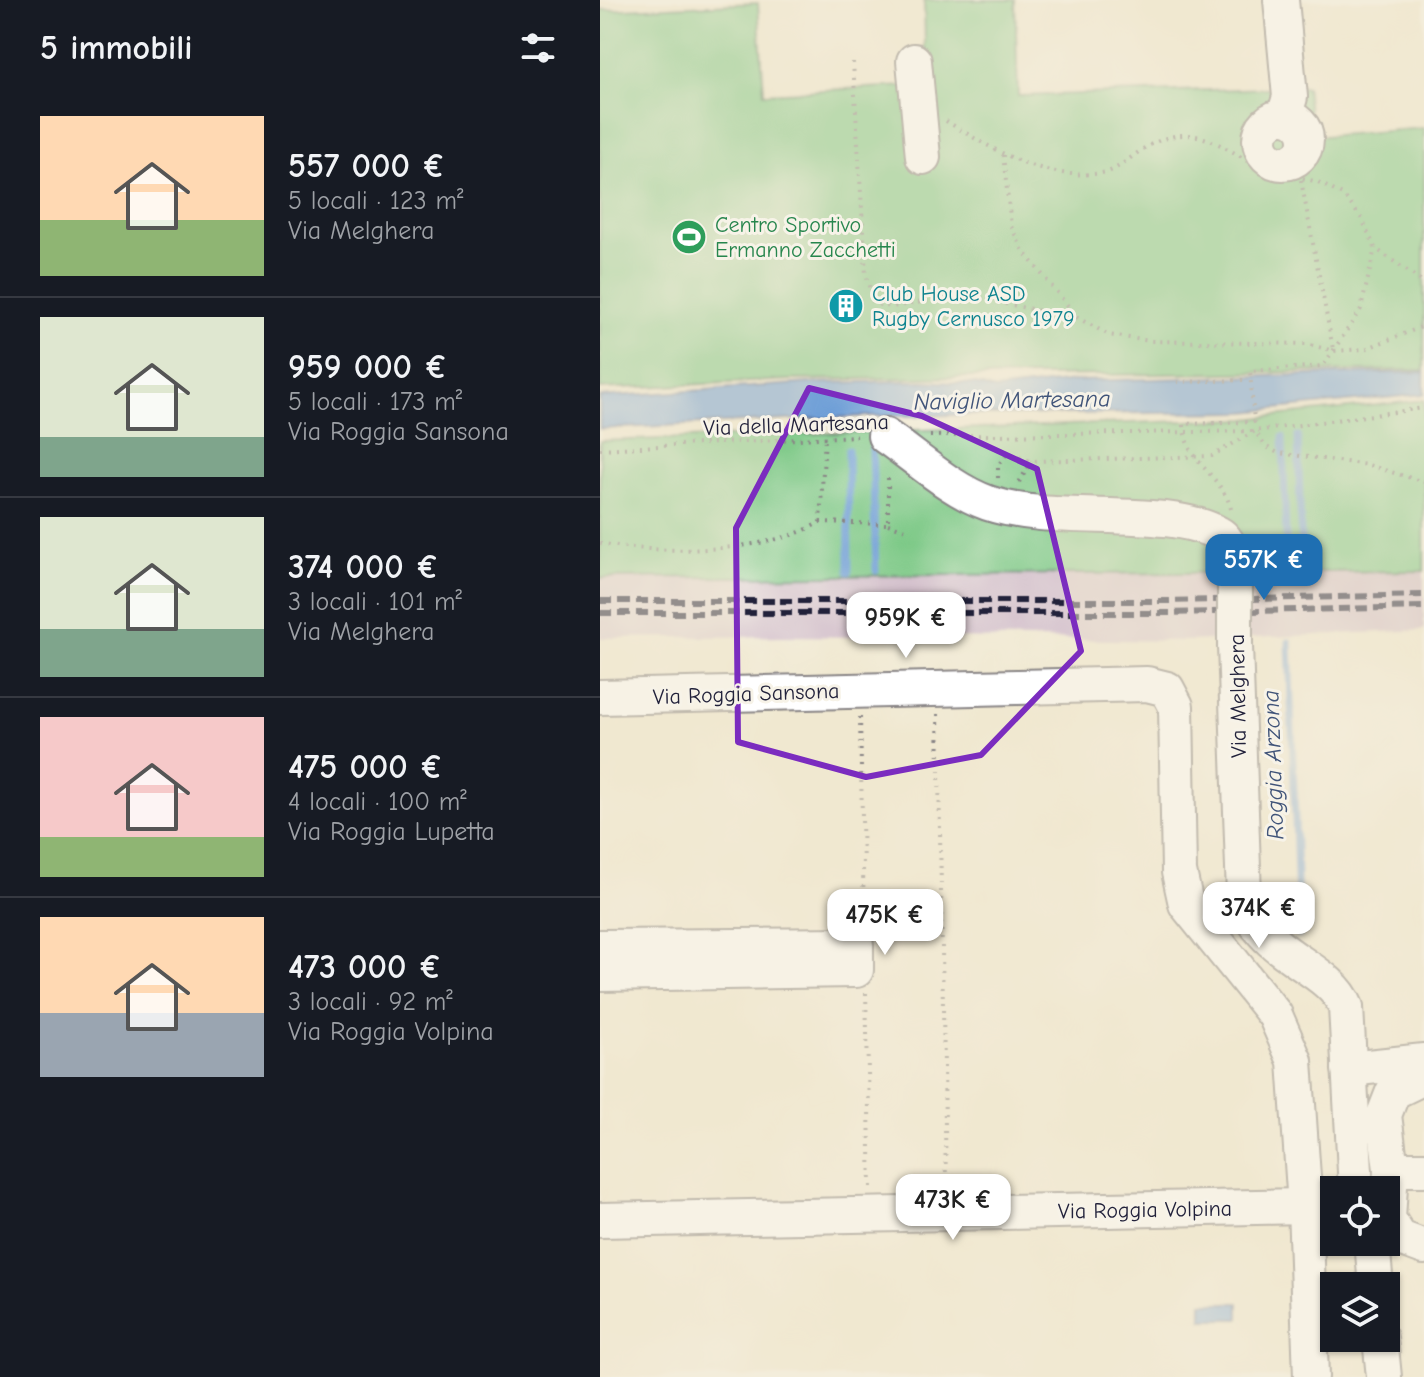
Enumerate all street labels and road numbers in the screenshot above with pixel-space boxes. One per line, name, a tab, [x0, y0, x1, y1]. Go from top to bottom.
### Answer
street label: Via della Martesana	[703, 409, 889, 441]
street label: Via Melghera	[1224, 634, 1252, 758]
street label: Via Roggia Sansona	[652, 678, 840, 710]
street label: Via Roggia Volpina	[1058, 1195, 1232, 1225]

